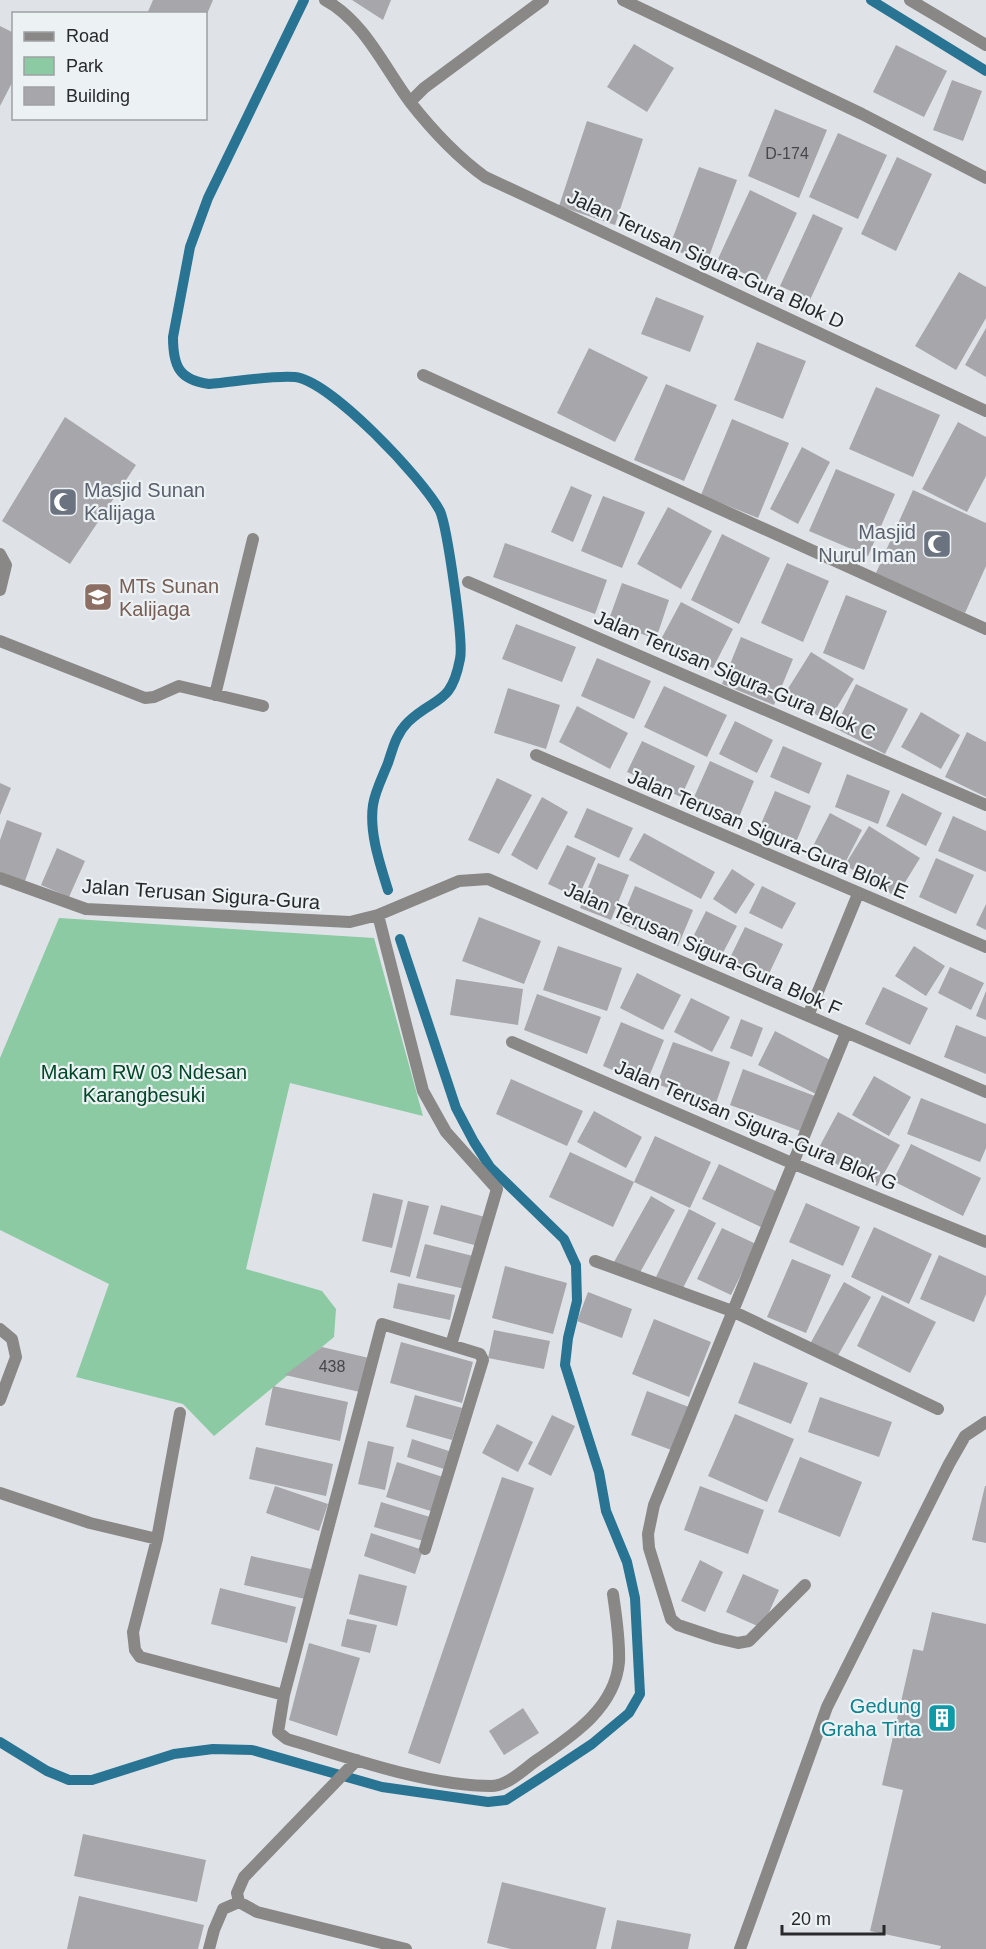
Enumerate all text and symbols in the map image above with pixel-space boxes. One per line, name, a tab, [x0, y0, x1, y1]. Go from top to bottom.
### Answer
legend	[12, 12, 207, 120]
text: Road	[66, 26, 109, 46]
text: Park	[66, 56, 104, 76]
text: Building	[66, 86, 130, 106]
house number: D-174	[765, 145, 809, 162]
street label: Jalan Terusan Sigura-Gura Blok D	[564, 185, 848, 333]
place label: Masjid Sunan Kalijaga	[84, 479, 205, 524]
mosque icon: Masjid Sunan Kalijaga	[47, 486, 79, 518]
place label: Masjid Nurul Iman	[818, 521, 916, 566]
mosque icon: Masjid Nurul Iman	[921, 528, 953, 560]
place label: MTs Sunan Kalijaga	[119, 575, 219, 620]
school or university icon: MTs Sunan Kalijaga	[82, 581, 114, 613]
street label: Jalan Terusan Sigura-Gura Blok C	[591, 606, 879, 744]
street label: Jalan Terusan Sigura-Gura Blok E	[625, 765, 911, 903]
street label: Jalan Terusan Sigura-Gura	[81, 875, 322, 913]
street label: Jalan Terusan Sigura-Gura Blok F	[561, 878, 845, 1020]
street label: Jalan Terusan Sigura-Gura Blok G	[612, 1055, 900, 1195]
park label: Makam RW 03 Ndesan Karangbesuki	[41, 1061, 247, 1106]
house number: 438	[319, 1358, 345, 1375]
place label: Gedung Graha Tirta	[821, 1695, 922, 1740]
building icon: Gedung Graha Tirta	[926, 1702, 958, 1734]
scale bar	[782, 1898, 884, 1936]
text: 20 m	[791, 1909, 831, 1929]

